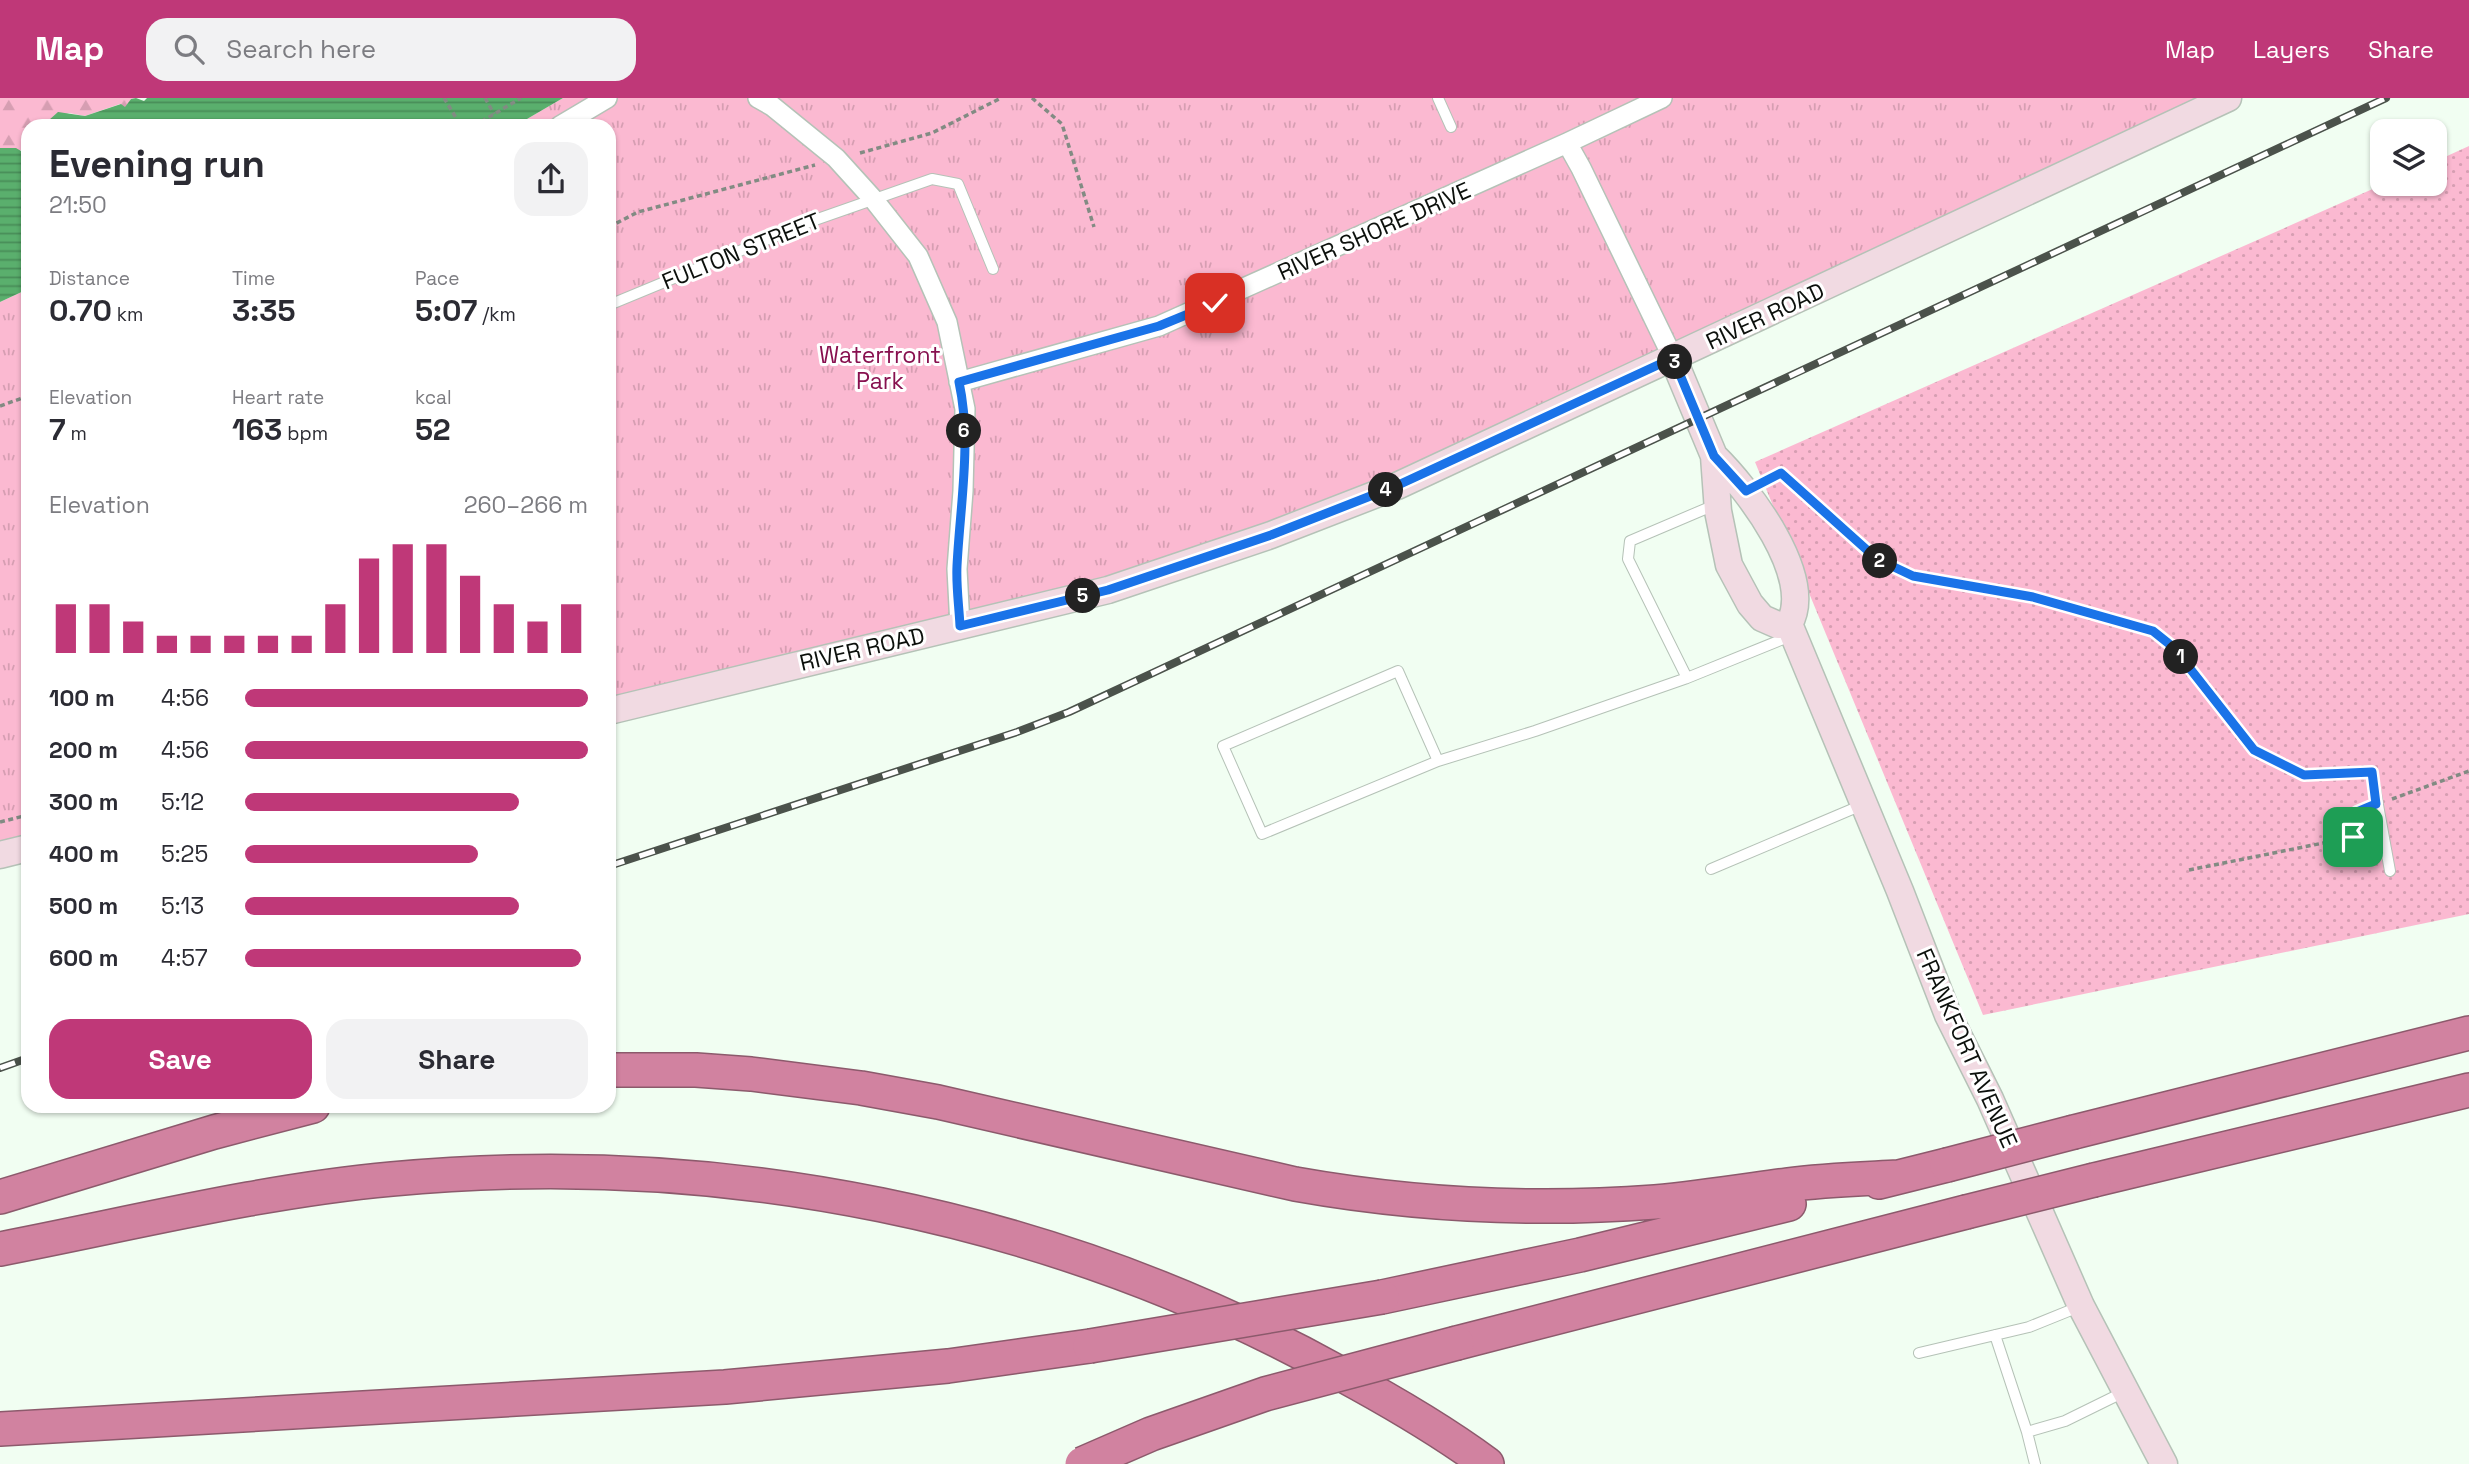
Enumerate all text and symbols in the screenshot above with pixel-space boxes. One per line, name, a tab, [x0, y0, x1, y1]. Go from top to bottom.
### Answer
search box	[146, 18, 636, 81]
text: Map	[35, 28, 104, 70]
icon: search	[170, 30, 208, 68]
text: Search here	[226, 32, 376, 66]
text: Map	[2165, 34, 2215, 65]
text: Layers	[2253, 34, 2330, 65]
text: Share	[2368, 34, 2434, 65]
map controls	[2370, 119, 2447, 196]
button: layers	[2370, 119, 2447, 196]
text: Evening run	[49, 140, 265, 188]
button: share	[514, 142, 588, 216]
street label: RIVER SHORE DRIVE	[1273, 175, 1475, 287]
text: 21:50	[49, 190, 107, 220]
street label: FULTON STREET	[657, 206, 825, 296]
text: Distance	[49, 266, 130, 291]
text: Time	[232, 266, 275, 291]
text: Pace	[415, 266, 459, 291]
pin	[1185, 273, 1245, 333]
street label: RIVER ROAD	[1701, 276, 1829, 356]
icon: check	[1196, 284, 1234, 322]
text: 0.70	[49, 291, 112, 330]
text: 3:35	[232, 291, 295, 330]
text: 5:07	[415, 291, 477, 330]
text: km	[112, 302, 143, 327]
text: /km	[477, 302, 516, 327]
park label: Waterfront Park	[819, 340, 941, 396]
pin: 3	[1658, 344, 1692, 380]
text: 3	[1669, 349, 1680, 374]
text: Elevation	[49, 385, 132, 410]
text: Heart rate	[232, 385, 324, 410]
text: kcal	[415, 385, 452, 410]
text: 7	[49, 410, 66, 449]
text: 163	[232, 410, 282, 449]
text: 52	[415, 410, 451, 449]
pin: 6	[946, 414, 982, 448]
text: 6	[958, 418, 969, 443]
text: m	[66, 421, 87, 446]
text: bpm	[282, 421, 328, 446]
pin: 4	[1368, 472, 1404, 508]
text: 4	[1379, 477, 1392, 502]
text: Elevation	[49, 490, 150, 520]
text: 260–266 m	[464, 490, 588, 520]
pin: 2	[1862, 544, 1898, 578]
text: 2	[1874, 548, 1885, 573]
pin: 5	[1066, 578, 1100, 614]
text: 5	[1077, 583, 1088, 608]
street label: RIVER ROAD	[797, 620, 927, 678]
pin: 1	[2164, 640, 2198, 674]
text: 1	[2176, 644, 2185, 669]
text: 100 m	[49, 683, 115, 713]
text: 4:56	[161, 683, 209, 713]
text: 200 m	[49, 735, 118, 765]
text: 4:56	[161, 735, 209, 765]
text: 300 m	[49, 787, 118, 817]
text: 5:12	[161, 787, 204, 817]
pin	[2323, 807, 2383, 867]
icon: arrive	[2334, 818, 2372, 856]
text: 400 m	[49, 839, 119, 869]
text: 5:25	[161, 839, 208, 869]
text: 500 m	[49, 891, 118, 921]
text: 5:13	[161, 891, 204, 921]
text: 600 m	[49, 943, 119, 973]
text: 4:57	[161, 943, 208, 973]
street label: FRANKFORT AVENUE	[1910, 944, 2024, 1152]
button: Save	[49, 1019, 312, 1099]
button: Share	[326, 1019, 588, 1099]

